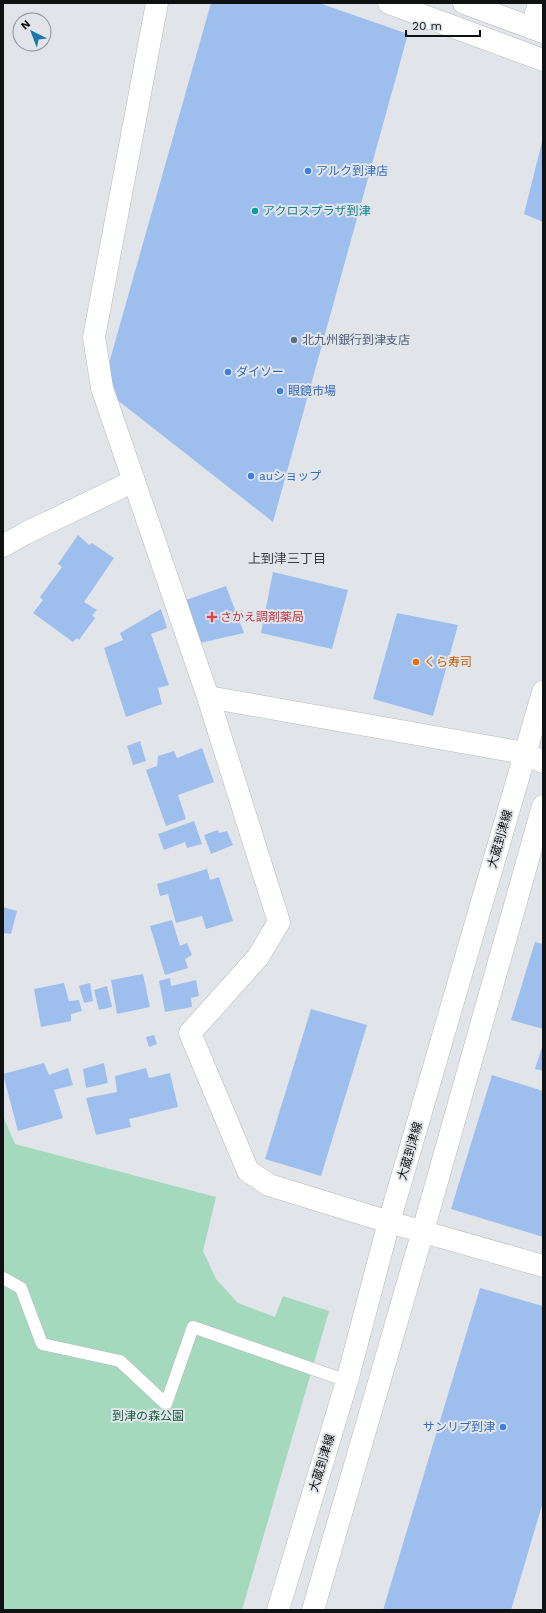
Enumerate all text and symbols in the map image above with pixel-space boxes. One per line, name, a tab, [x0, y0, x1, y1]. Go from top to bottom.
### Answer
north arrow	[12, 12, 52, 52]
scale bar	[406, 12, 480, 38]
text: N	[18, 17, 33, 32]
text: 20 m	[412, 19, 442, 33]
place label: アルク到津店	[316, 164, 388, 178]
marker: アルク到津店	[303, 166, 313, 176]
place label: アクロスプラザ到津	[263, 204, 370, 218]
marker: アクロスプラザ到津	[250, 206, 260, 216]
place label: 北九州銀行到津支店	[302, 333, 410, 347]
marker: 北九州銀行到津支店	[289, 335, 299, 345]
place label: ダイソー	[236, 365, 284, 379]
marker: ダイソー	[223, 367, 233, 377]
place label: 眼鏡市場	[288, 384, 336, 398]
marker: 眼鏡市場	[275, 386, 285, 396]
place label: auショップ	[259, 469, 321, 483]
marker: auショップ	[246, 471, 256, 481]
district label: 上到津三丁目	[248, 551, 326, 566]
place label: さかえ調剤薬局	[220, 610, 304, 624]
marker: さかえ調剤薬局	[207, 612, 217, 622]
place label: くら寿司	[424, 655, 472, 669]
marker: くら寿司	[411, 657, 421, 667]
street label: 大蔵到津線	[485, 808, 515, 870]
street label: 大蔵到津線	[395, 1120, 425, 1182]
park label: 到津の森公園	[112, 1409, 184, 1423]
place label: サンリプ到津	[423, 1420, 495, 1434]
marker: サンリプ到津	[498, 1422, 508, 1432]
street label: 大蔵到津線	[307, 1432, 337, 1494]

